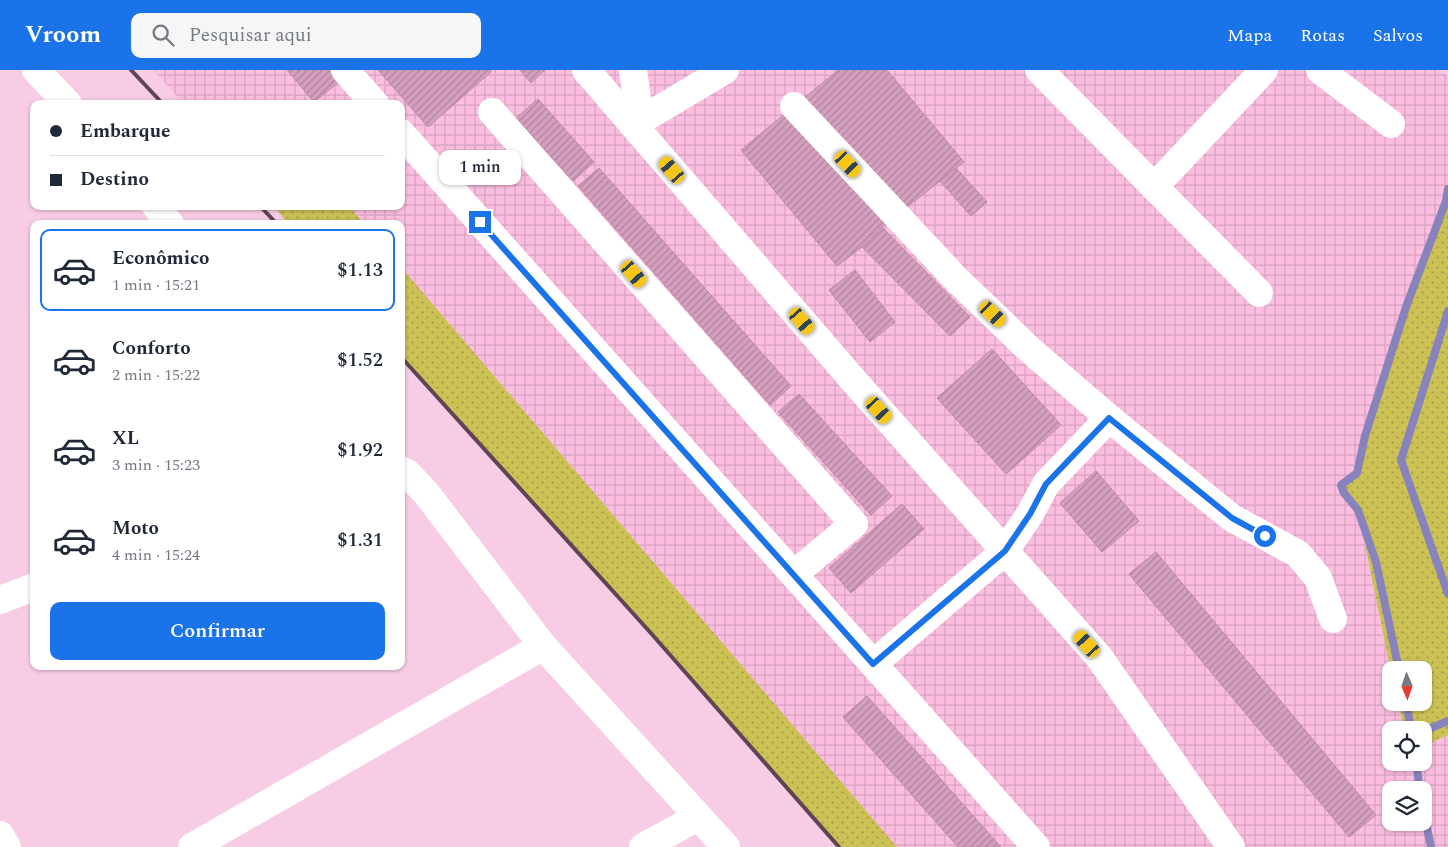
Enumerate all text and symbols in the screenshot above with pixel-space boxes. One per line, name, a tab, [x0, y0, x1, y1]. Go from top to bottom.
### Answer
search box	[131, 13, 481, 58]
text: Vroom	[25, 17, 101, 53]
icon: search	[149, 21, 177, 49]
text: Pesquisar aqui	[189, 21, 312, 50]
text: Mapa	[1227, 22, 1272, 49]
text: Rotas	[1300, 22, 1345, 49]
text: Salvos	[1373, 22, 1423, 49]
text: Embarque	[80, 117, 170, 146]
car	[832, 148, 863, 180]
callout: 1 min	[439, 150, 521, 184]
car	[656, 154, 687, 186]
text: 1 min	[459, 155, 501, 179]
text: Destino	[80, 165, 149, 194]
route end	[469, 211, 491, 233]
text: Econômico	[112, 244, 209, 273]
icon: car	[52, 248, 97, 293]
text: $1.13	[337, 256, 383, 285]
car	[618, 258, 649, 290]
text: 1 min · 15:21	[112, 273, 200, 297]
car	[976, 298, 1009, 330]
car	[786, 305, 817, 337]
text: Conforto	[112, 334, 191, 363]
icon: car	[52, 338, 97, 383]
text: $1.52	[337, 346, 383, 375]
text: 2 min · 15:22	[112, 363, 200, 387]
car	[863, 394, 894, 426]
text: XL	[112, 424, 139, 453]
icon: car	[52, 428, 97, 473]
text: $1.92	[337, 436, 383, 465]
text: 3 min · 15:23	[112, 453, 200, 477]
text: Moto	[112, 514, 159, 543]
icon: car	[52, 518, 97, 563]
route start	[1254, 525, 1276, 547]
text: $1.31	[337, 526, 383, 555]
text: 4 min · 15:24	[112, 543, 200, 567]
button: Confirmar	[50, 602, 385, 660]
car	[1071, 628, 1102, 660]
north arrow	[1382, 661, 1432, 711]
map controls	[1382, 661, 1432, 831]
button: locate	[1382, 721, 1432, 771]
button: layers	[1382, 781, 1432, 831]

